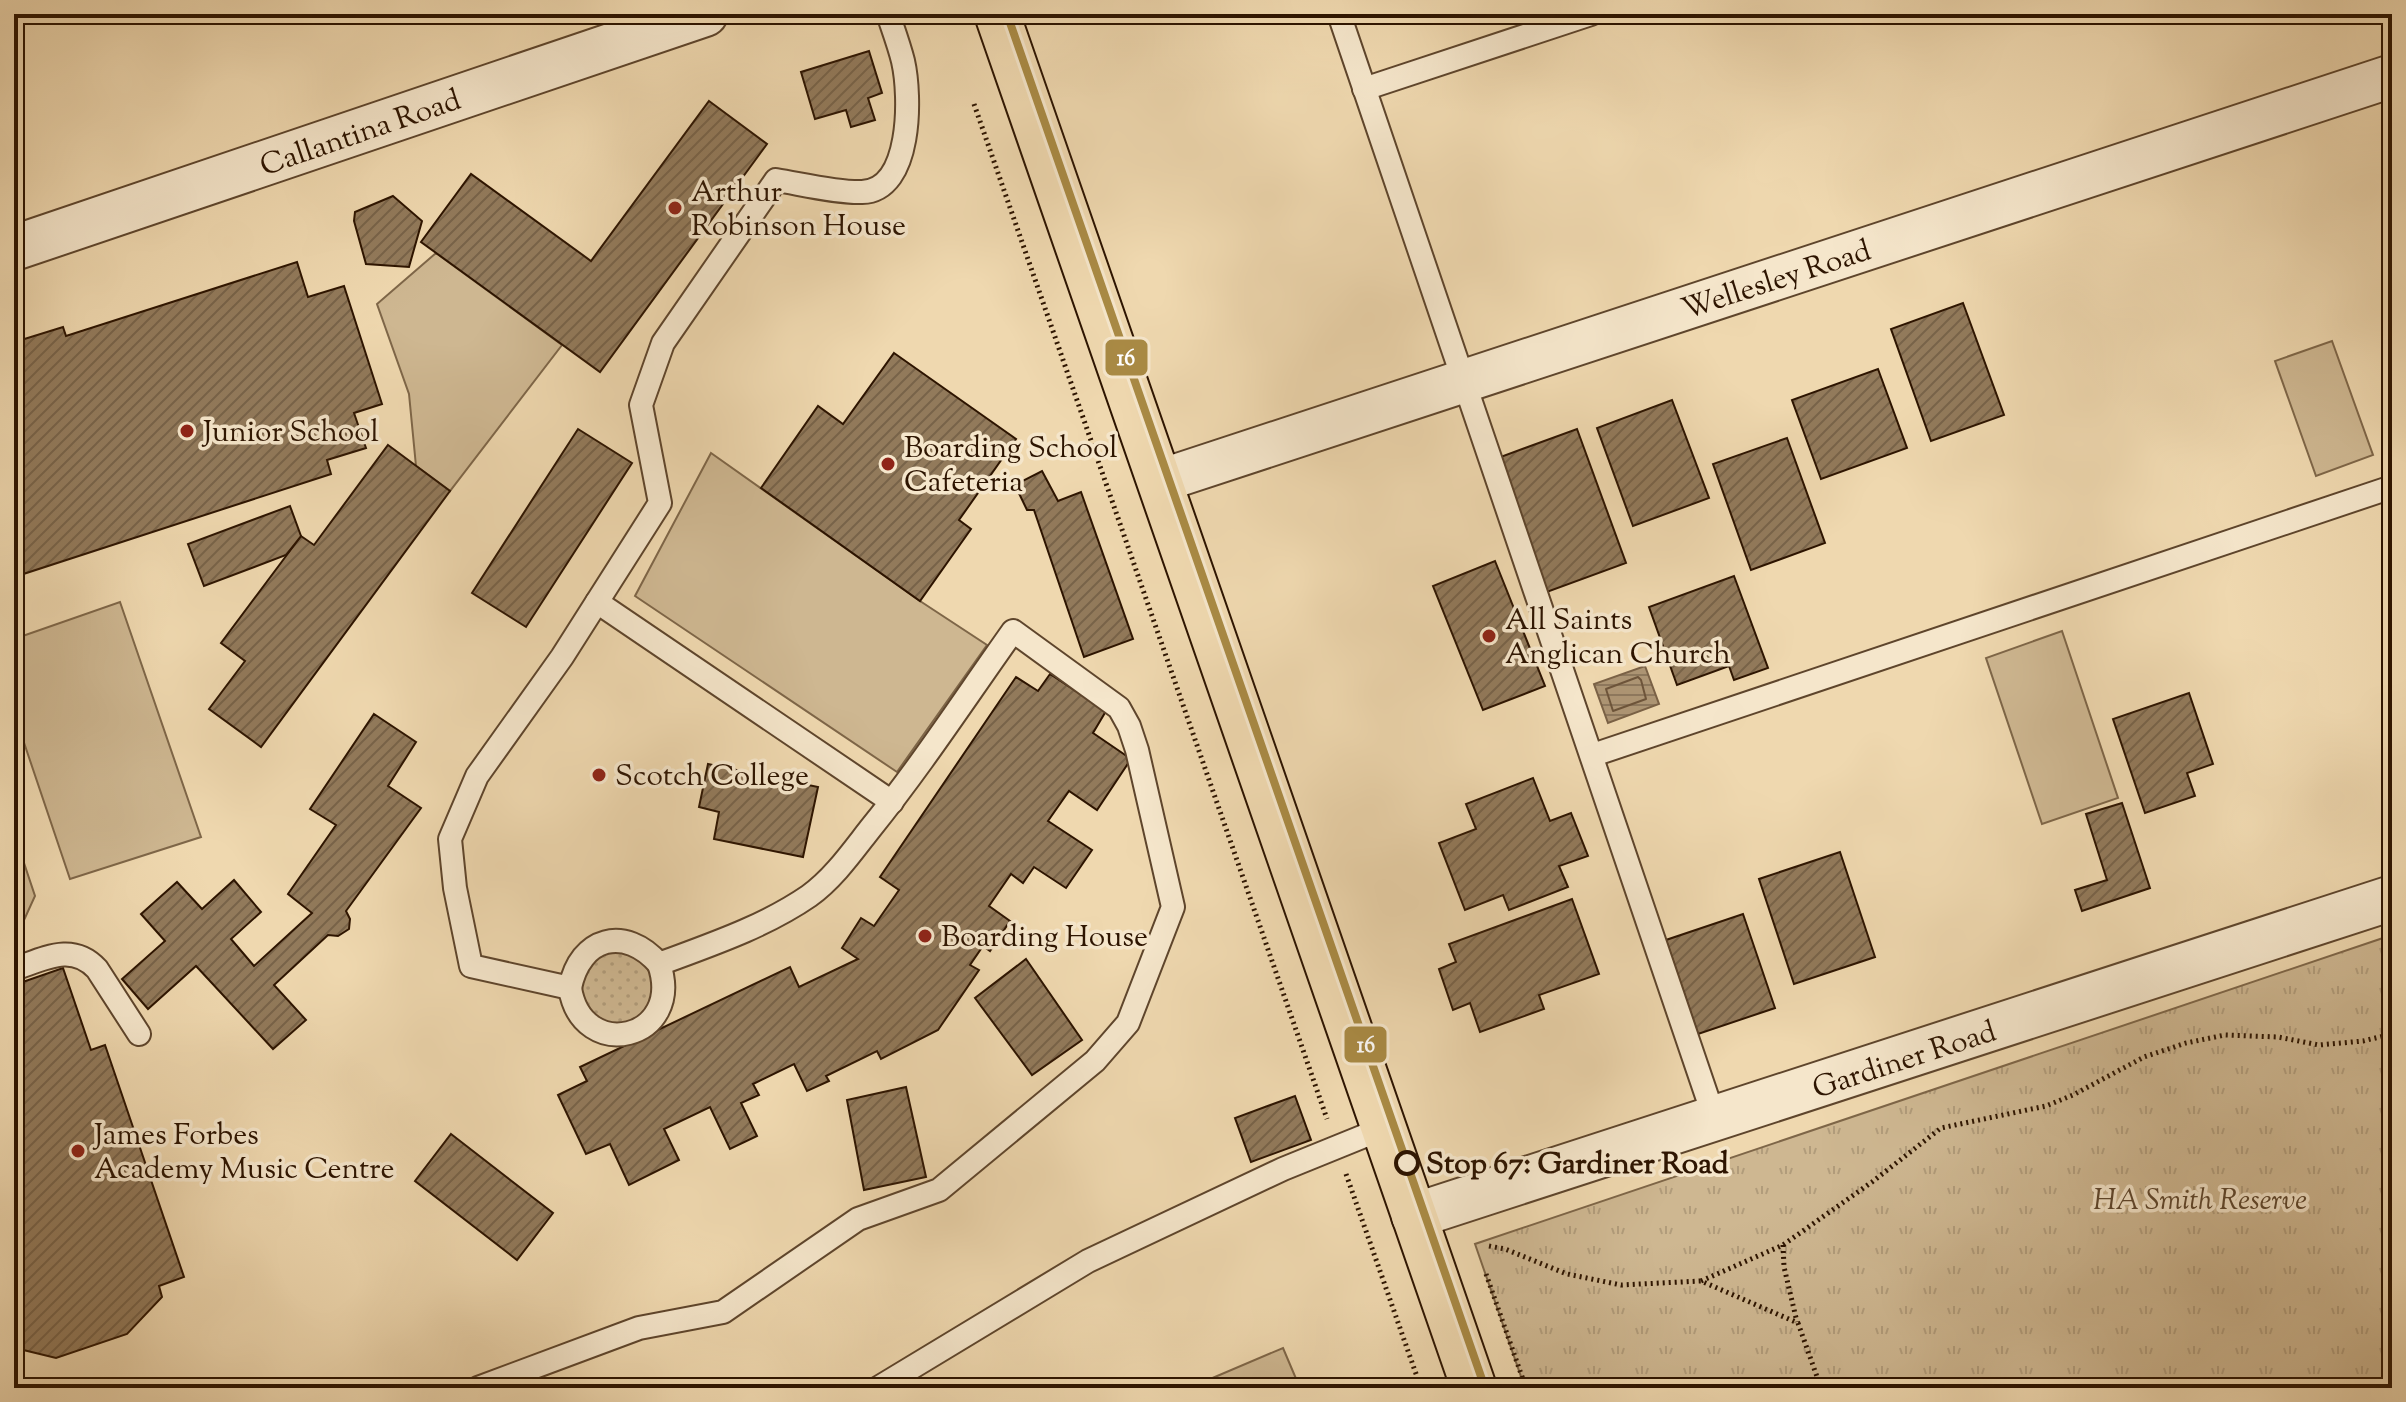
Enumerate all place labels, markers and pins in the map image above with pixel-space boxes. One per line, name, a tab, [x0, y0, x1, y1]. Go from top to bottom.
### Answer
place label: Arthur Robinson House	[691, 172, 906, 249]
marker: Arthur Robinson House	[666, 199, 684, 217]
place label: Junior School	[201, 412, 379, 455]
marker: Junior School	[178, 422, 196, 440]
place label: Boarding School Cafeteria	[904, 428, 1118, 505]
marker: Boarding School Cafeteria	[879, 455, 897, 473]
place label: All Saints Anglican Church	[1505, 600, 1731, 677]
marker: All Saints Anglican Church	[1480, 627, 1498, 645]
place label: Scotch College	[615, 756, 809, 799]
marker: Scotch College	[590, 766, 608, 784]
place label: Boarding House	[941, 917, 1148, 960]
marker: Boarding House	[916, 927, 934, 945]
place label: James Forbes Academy Music Centre	[92, 1115, 394, 1192]
marker: James Forbes Academy Music Centre	[69, 1142, 87, 1160]
place label: Stop 67: Gardiner Road	[1426, 1144, 1729, 1187]
marker: Stop 67: Gardiner Road	[1395, 1151, 1419, 1175]

